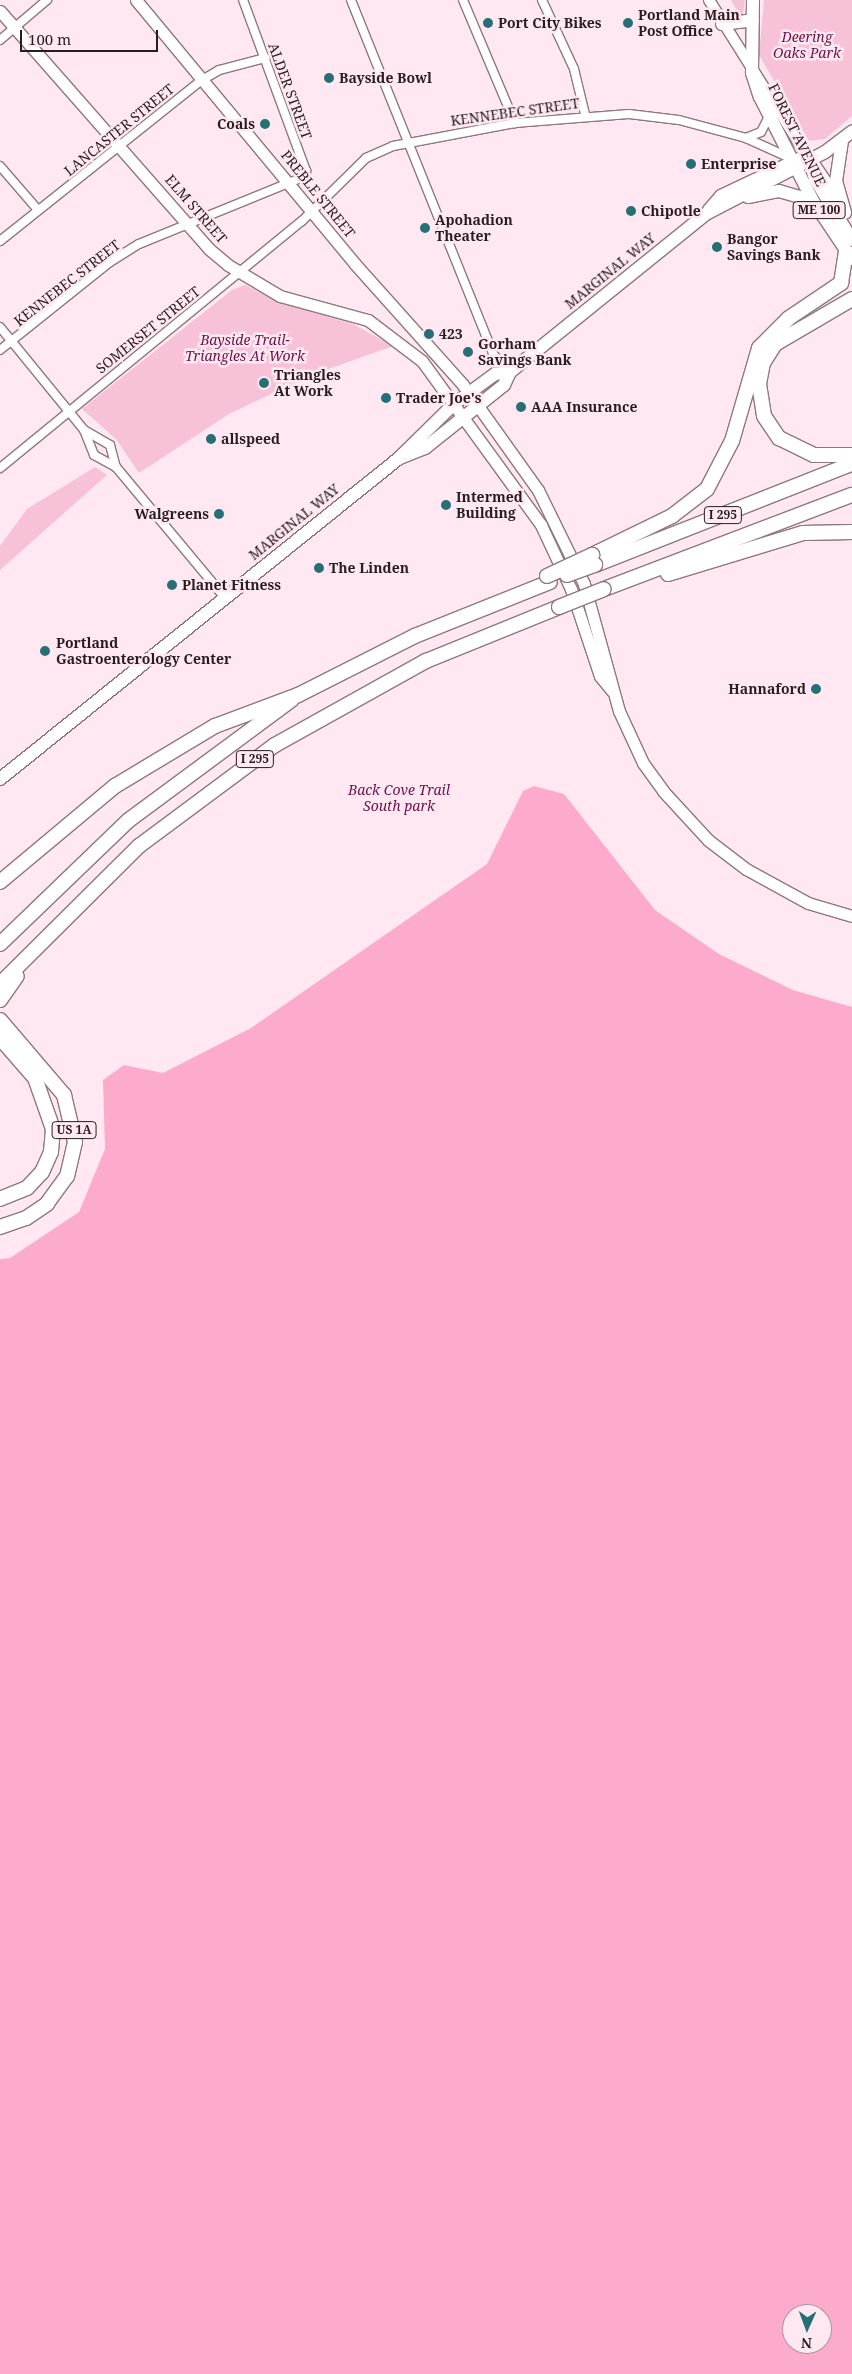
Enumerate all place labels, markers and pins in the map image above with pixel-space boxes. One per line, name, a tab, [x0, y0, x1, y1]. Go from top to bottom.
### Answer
place label: Portland Main Post Office	[638, 7, 740, 40]
place label: Port City Bikes	[498, 15, 602, 31]
marker: Port City Bikes	[482, 17, 494, 29]
marker: Portland Main Post Office	[622, 17, 634, 29]
place label: Bayside Bowl	[339, 70, 432, 86]
marker: Bayside Bowl	[323, 72, 335, 84]
place label: Coals	[217, 116, 255, 132]
marker: Coals	[259, 118, 271, 130]
place label: Enterprise	[701, 156, 777, 172]
marker: Enterprise	[685, 158, 697, 170]
place label: Chipotle	[641, 203, 701, 219]
marker: Chipotle	[625, 205, 637, 217]
place label: Apohadion Theater	[435, 212, 513, 244]
marker: Apohadion Theater	[419, 222, 431, 234]
place label: Bangor Savings Bank	[727, 231, 821, 264]
marker: Bangor Savings Bank	[711, 241, 723, 253]
place label: 423	[439, 326, 463, 342]
marker: 423	[423, 328, 435, 340]
place label: Gorham Savings Bank	[478, 336, 572, 368]
marker: Gorham Savings Bank	[462, 346, 474, 358]
place label: Triangles At Work	[274, 367, 341, 400]
marker: Triangles At Work	[258, 377, 270, 389]
place label: Trader Joe's	[396, 390, 482, 406]
marker: Trader Joe's	[380, 392, 392, 404]
place label: AAA Insurance	[531, 399, 637, 415]
marker: AAA Insurance	[515, 401, 527, 413]
place label: allspeed	[221, 431, 280, 447]
marker: allspeed	[205, 433, 217, 445]
place label: Intermed Building	[456, 489, 523, 522]
marker: Intermed Building	[440, 499, 452, 511]
place label: Walgreens	[134, 506, 209, 522]
marker: Walgreens	[213, 508, 225, 520]
place label: The Linden	[329, 560, 409, 576]
marker: The Linden	[313, 562, 325, 574]
place label: Planet Fitness	[182, 577, 281, 593]
marker: Planet Fitness	[166, 579, 178, 591]
place label: Portland Gastroenterology Center	[56, 635, 231, 668]
marker: Portland Gastroenterology Center	[38, 644, 52, 658]
place label: Hannaford	[728, 681, 806, 697]
marker: Hannaford	[810, 683, 822, 695]

